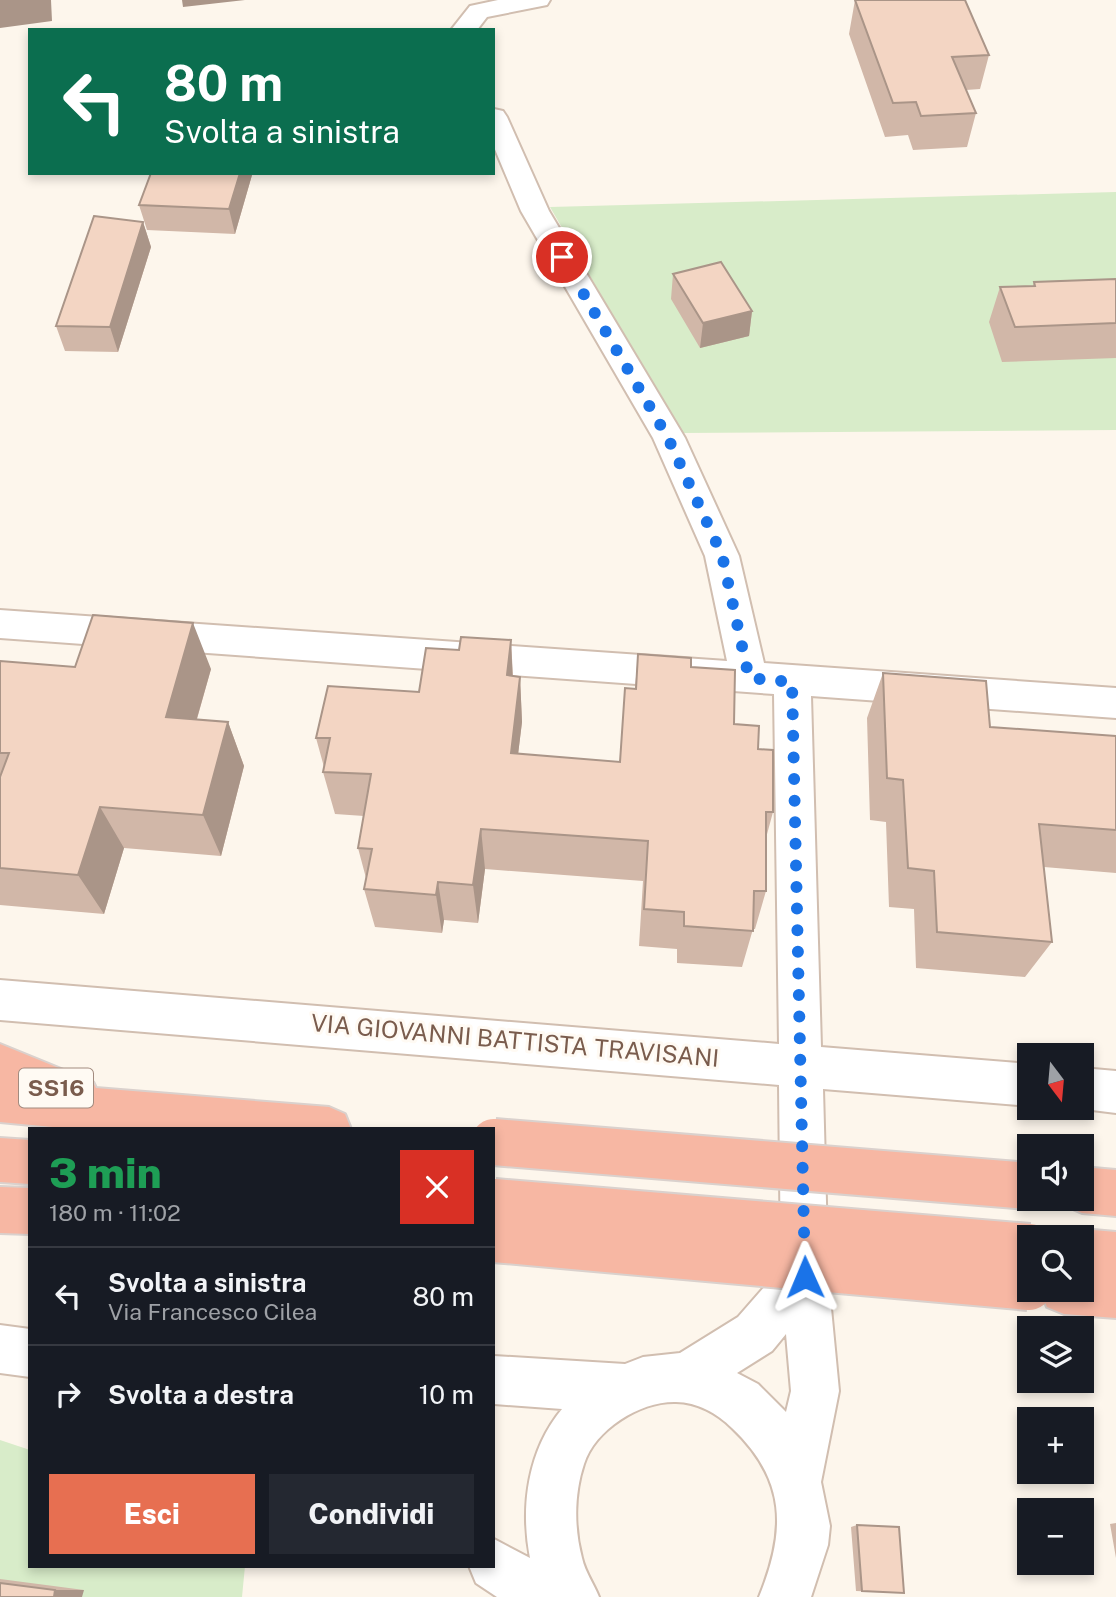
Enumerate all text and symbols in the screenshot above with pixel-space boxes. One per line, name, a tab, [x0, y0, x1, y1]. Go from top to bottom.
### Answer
text: 80 m	[164, 54, 283, 112]
icon: left	[49, 56, 140, 147]
text: Svolta a sinistra	[164, 113, 400, 150]
pin	[532, 227, 592, 287]
icon: arrive	[543, 238, 581, 276]
street label: VIA GIOVANNI BATTISTA TRAVISANI	[310, 1008, 720, 1072]
north arrow	[1017, 1043, 1094, 1120]
map controls	[1017, 1043, 1094, 1575]
road number: SS16	[19, 1068, 93, 1107]
button: sound	[1017, 1134, 1094, 1211]
text: 3 min	[49, 1148, 162, 1197]
button: close	[400, 1150, 474, 1224]
text: 180 m · 11:02	[49, 1199, 181, 1226]
button: search	[1017, 1225, 1094, 1302]
position arrow	[768, 1240, 842, 1314]
text: Svolta a sinistra	[108, 1267, 306, 1298]
icon: left	[49, 1277, 87, 1315]
text: 80 m	[413, 1281, 474, 1312]
text: Via Francesco Cilea	[108, 1298, 317, 1325]
button: layers	[1017, 1316, 1094, 1393]
icon: right	[49, 1375, 87, 1413]
text: Svolta a destra	[108, 1379, 294, 1410]
text: 10 m	[419, 1379, 474, 1410]
button: +	[1017, 1407, 1094, 1484]
button: Esci	[49, 1474, 255, 1554]
button: Condividi	[269, 1474, 474, 1554]
button: −	[1017, 1498, 1094, 1575]

